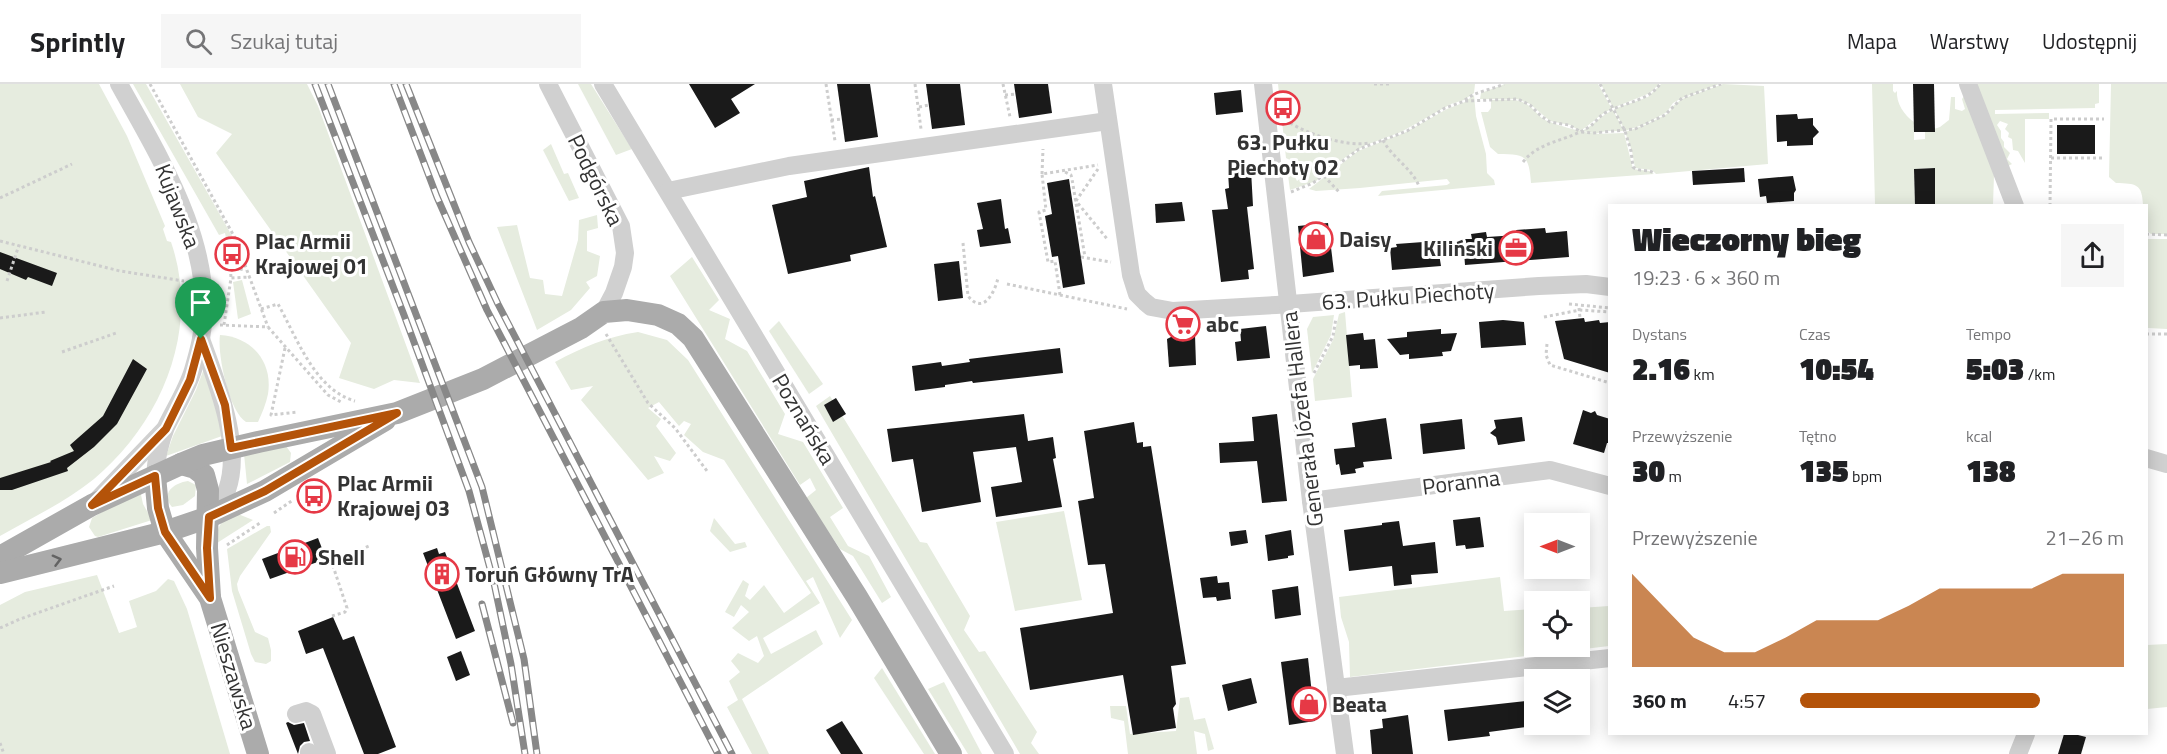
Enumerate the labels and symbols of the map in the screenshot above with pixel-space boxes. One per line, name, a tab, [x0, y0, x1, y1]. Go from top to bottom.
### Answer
bus stop icon: 63. Pułku Piechoty 02	[1265, 90, 1301, 126]
place label: 63. Pułku Piechoty 02	[1227, 125, 1339, 184]
street label: Podgórska	[559, 128, 633, 232]
street label: Kujawska	[146, 159, 210, 253]
shop icon: Daisy	[1298, 221, 1334, 257]
place label: Daisy	[1339, 222, 1391, 256]
place label: Plac Armii Krajowej 01	[255, 224, 368, 283]
office icon: Kiliński	[1498, 230, 1534, 266]
place label: Kiliński	[1423, 231, 1493, 265]
bus stop icon: Plac Armii Krajowej 01	[214, 236, 250, 272]
street label: 63. Pułku Piechoty	[1320, 273, 1496, 319]
pin	[175, 277, 226, 339]
supermarket icon: abc	[1165, 306, 1201, 342]
place label: abc	[1206, 307, 1239, 341]
street label: Generała Józefa Hallera	[1272, 309, 1332, 529]
street label: Poznańska	[763, 367, 845, 471]
street label: Poranna	[1420, 460, 1502, 504]
place label: Plac Armii Krajowej 03	[337, 466, 450, 525]
bus stop icon: Plac Armii Krajowej 03	[296, 478, 332, 514]
north arrow	[1524, 513, 1590, 579]
fuel station icon: Shell	[277, 539, 313, 575]
place label: Shell	[318, 540, 365, 574]
one-way arrow	[51, 555, 62, 567]
building icon: Toruń Główny TrA	[424, 556, 460, 592]
place label: Toruń Główny TrA	[465, 557, 634, 591]
street label: Nieszawska	[202, 618, 266, 734]
shop icon: Beata	[1291, 686, 1327, 722]
place label: Beata	[1332, 687, 1387, 721]

